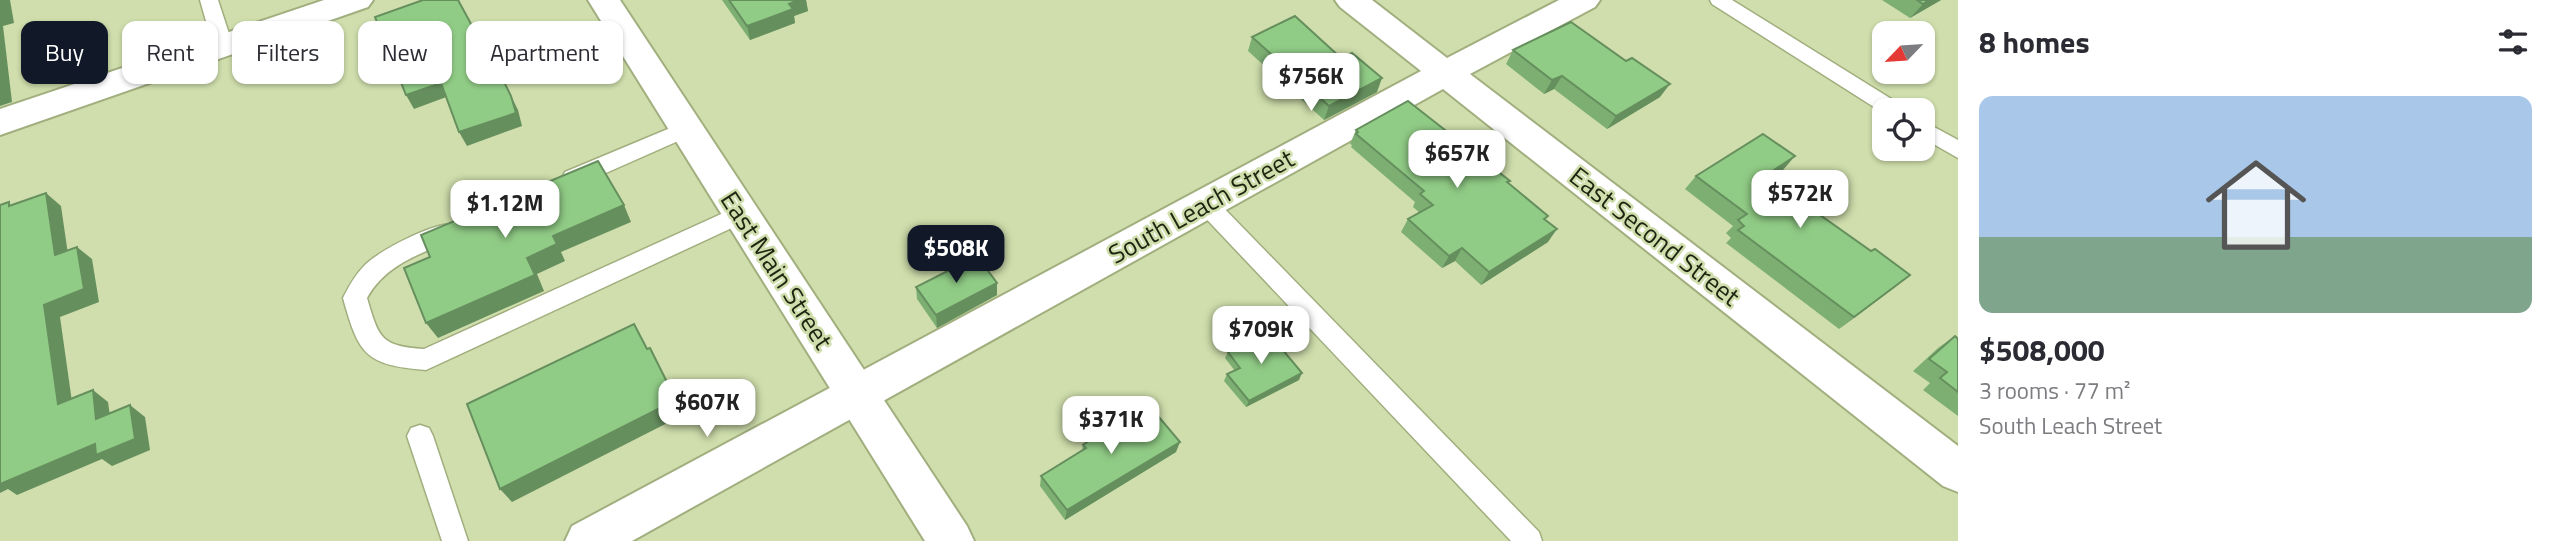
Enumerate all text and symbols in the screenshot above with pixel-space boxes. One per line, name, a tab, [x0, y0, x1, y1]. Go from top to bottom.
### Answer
text: 8 homes	[1979, 19, 2090, 65]
chip: Buy	[21, 21, 108, 84]
chip: Rent	[122, 21, 218, 84]
chip: Filters	[232, 21, 344, 84]
chip: New	[358, 21, 452, 84]
chip: Apartment	[466, 21, 623, 84]
north arrow	[1872, 21, 1936, 84]
map controls	[1872, 21, 1935, 161]
icon: filters	[2494, 23, 2532, 61]
pin: $756K	[1262, 54, 1360, 113]
text: $756K	[1278, 58, 1344, 93]
button: locate	[1872, 98, 1935, 161]
pin: $657K	[1408, 130, 1506, 190]
text: $657K	[1424, 135, 1490, 170]
street label: South Leach Street	[1101, 139, 1301, 273]
icon: home	[2193, 142, 2319, 268]
street label: East Second Street	[1561, 157, 1749, 315]
pin: $572K	[1751, 170, 1849, 230]
text: $572K	[1767, 175, 1833, 210]
pin: $1.12M	[448, 180, 562, 240]
street label: East Main Street	[711, 183, 843, 357]
text: $1.12M	[466, 185, 544, 220]
pin: $508K	[907, 226, 1005, 285]
text: $508K	[923, 230, 989, 265]
pin: $709K	[1212, 306, 1310, 366]
text: $709K	[1228, 311, 1294, 346]
text: $508,000	[1979, 327, 2105, 373]
text: 3 rooms · 77 m²	[1979, 373, 2130, 408]
pin: $607K	[658, 380, 756, 439]
text: $607K	[674, 384, 740, 419]
pin: $371K	[1062, 396, 1160, 456]
text: $371K	[1078, 401, 1144, 436]
text: South Leach Street	[1979, 408, 2162, 443]

